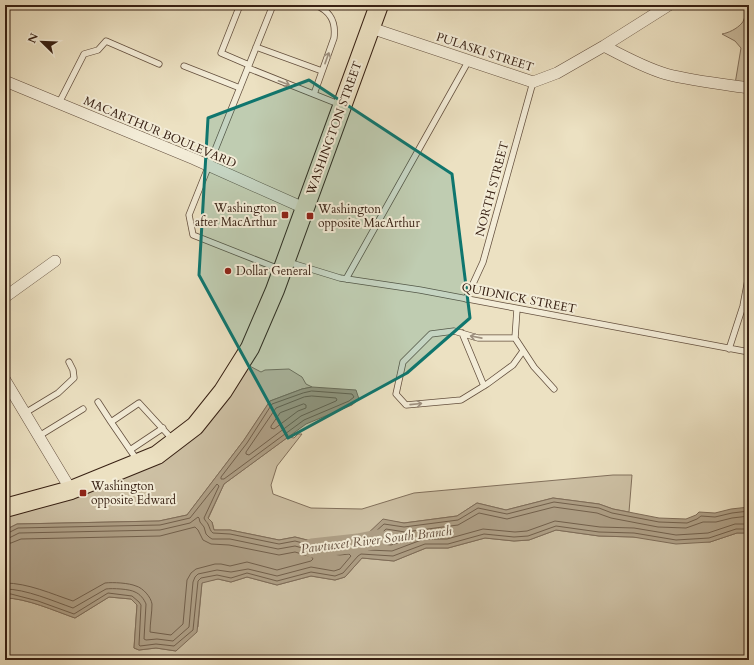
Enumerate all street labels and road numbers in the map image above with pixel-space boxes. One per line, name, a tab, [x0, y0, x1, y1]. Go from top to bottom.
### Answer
street label: PULASKI STREET	[434, 29, 536, 75]
street label: WASHINGTON STREET	[302, 59, 366, 198]
street label: MACARTHUR BOULEVARD	[81, 93, 239, 172]
street label: NORTH STREET	[472, 140, 512, 238]
street label: QUIDNICK STREET	[460, 279, 578, 317]

